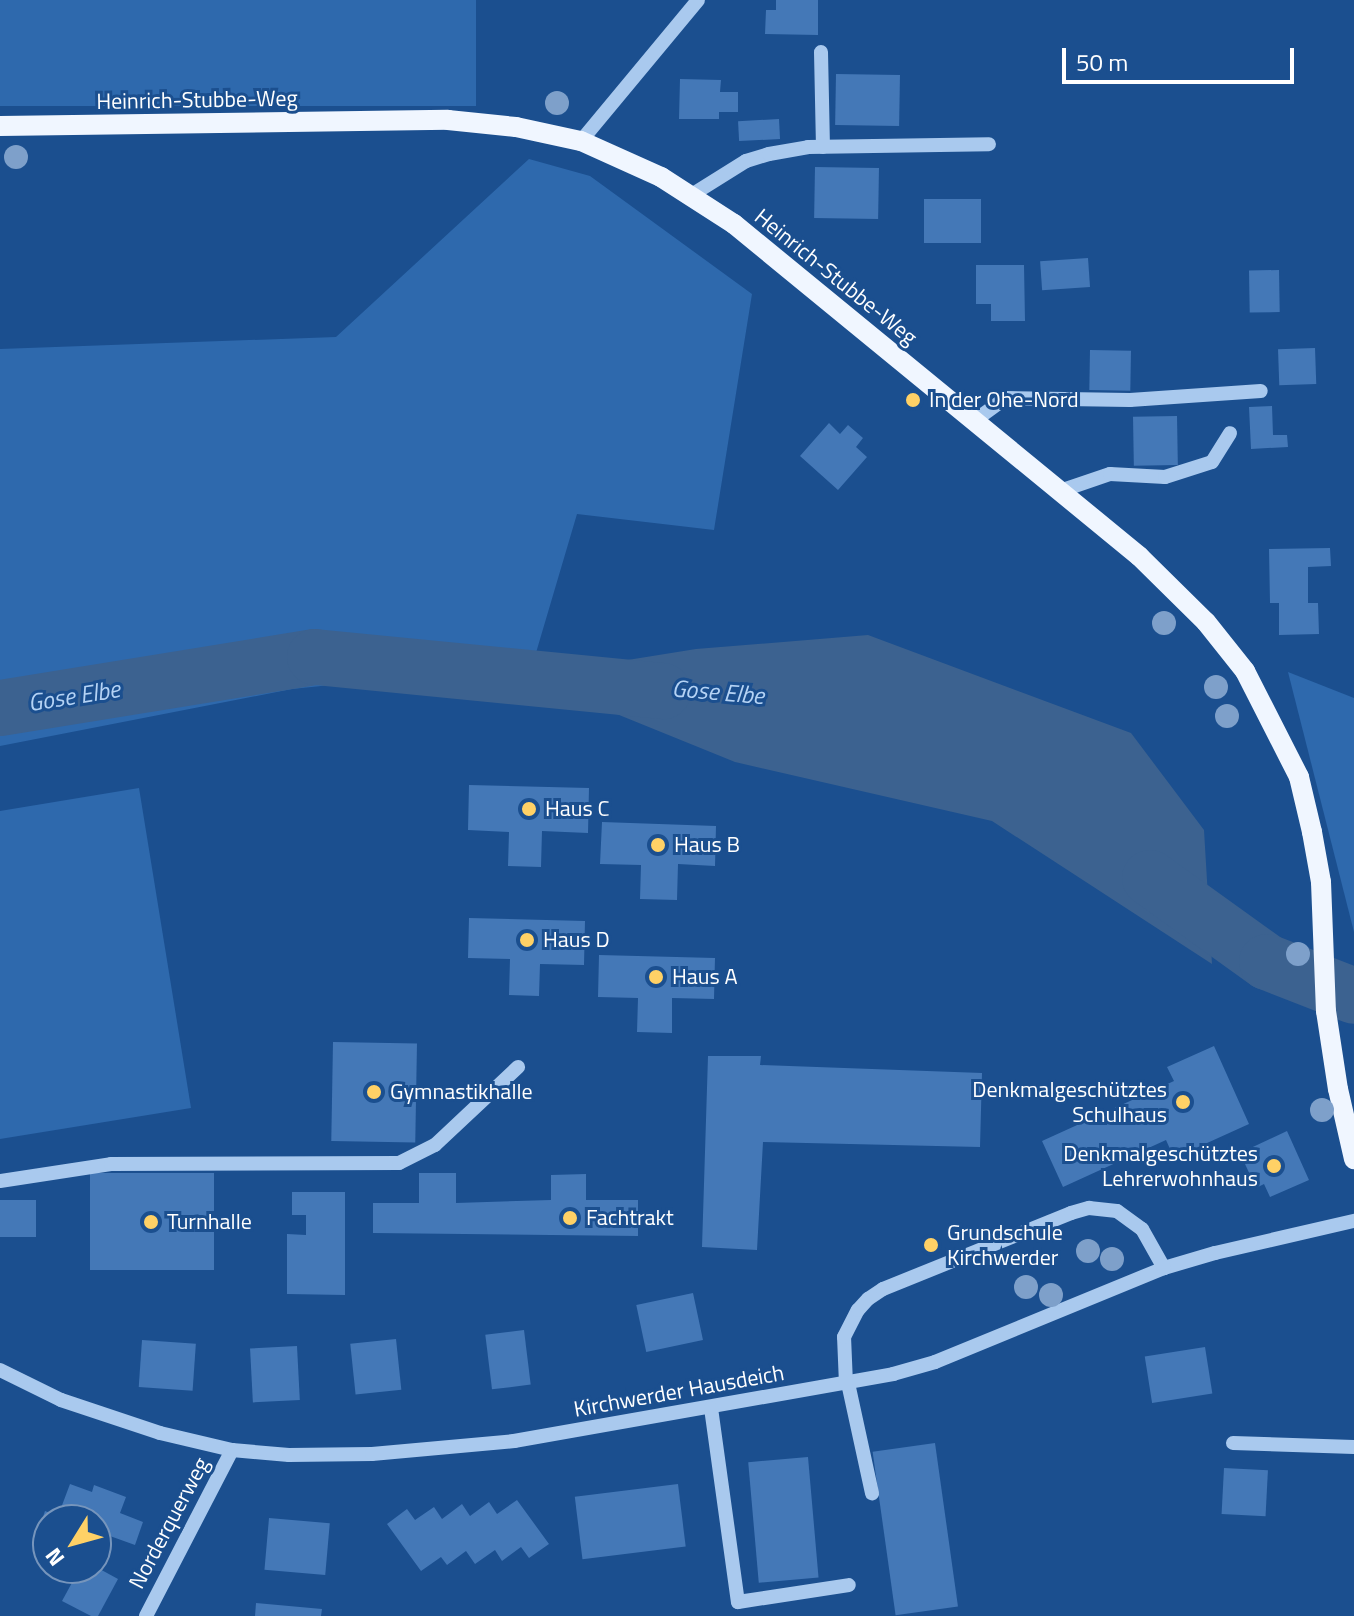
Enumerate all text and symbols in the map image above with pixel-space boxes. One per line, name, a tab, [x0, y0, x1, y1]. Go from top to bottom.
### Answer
scale bar	[1066, 32, 1298, 82]
text: 50 m	[1076, 44, 1128, 80]
street label: Heinrich-Stubbe-Weg	[96, 85, 298, 115]
street label: Heinrich-Stubbe-Weg	[749, 203, 923, 351]
place label: In der Ohe-Nord	[929, 387, 1079, 413]
marker: In der Ohe-Nord	[904, 391, 922, 409]
water label: Gose Elbe	[671, 674, 765, 710]
water label: Gose Elbe	[26, 675, 122, 717]
place label: Haus C	[545, 796, 610, 822]
marker: Haus C	[520, 800, 538, 818]
place label: Haus B	[674, 832, 740, 858]
marker: Haus B	[649, 836, 667, 854]
place label: Haus D	[543, 927, 610, 953]
marker: Haus D	[518, 931, 536, 949]
place label: Haus A	[672, 964, 738, 990]
marker: Haus A	[647, 968, 665, 986]
place label: Denkmalgeschütztes Schulhaus	[972, 1076, 1167, 1128]
place label: Gymnastikhalle	[390, 1079, 533, 1105]
marker: Gymnastikhalle	[365, 1083, 383, 1101]
marker: Denkmalgeschütztes Schulhaus	[1174, 1093, 1192, 1111]
place label: Denkmalgeschütztes Lehrerwohnhaus	[1063, 1140, 1258, 1192]
marker: Denkmalgeschütztes Lehrerwohnhaus	[1265, 1157, 1283, 1175]
place label: Fachtrakt	[586, 1205, 674, 1231]
place label: Turnhalle	[167, 1209, 252, 1235]
marker: Fachtrakt	[561, 1209, 579, 1227]
marker: Turnhalle	[142, 1213, 160, 1231]
place label: Grundschule Kirchwerder	[947, 1219, 1063, 1270]
marker: Grundschule Kirchwerder	[922, 1236, 940, 1254]
street label: Kirchwerder Hausdeich	[572, 1360, 786, 1422]
street label: Norderquerweg	[123, 1453, 215, 1593]
north arrow	[32, 1504, 112, 1584]
text: N	[36, 1541, 73, 1574]

